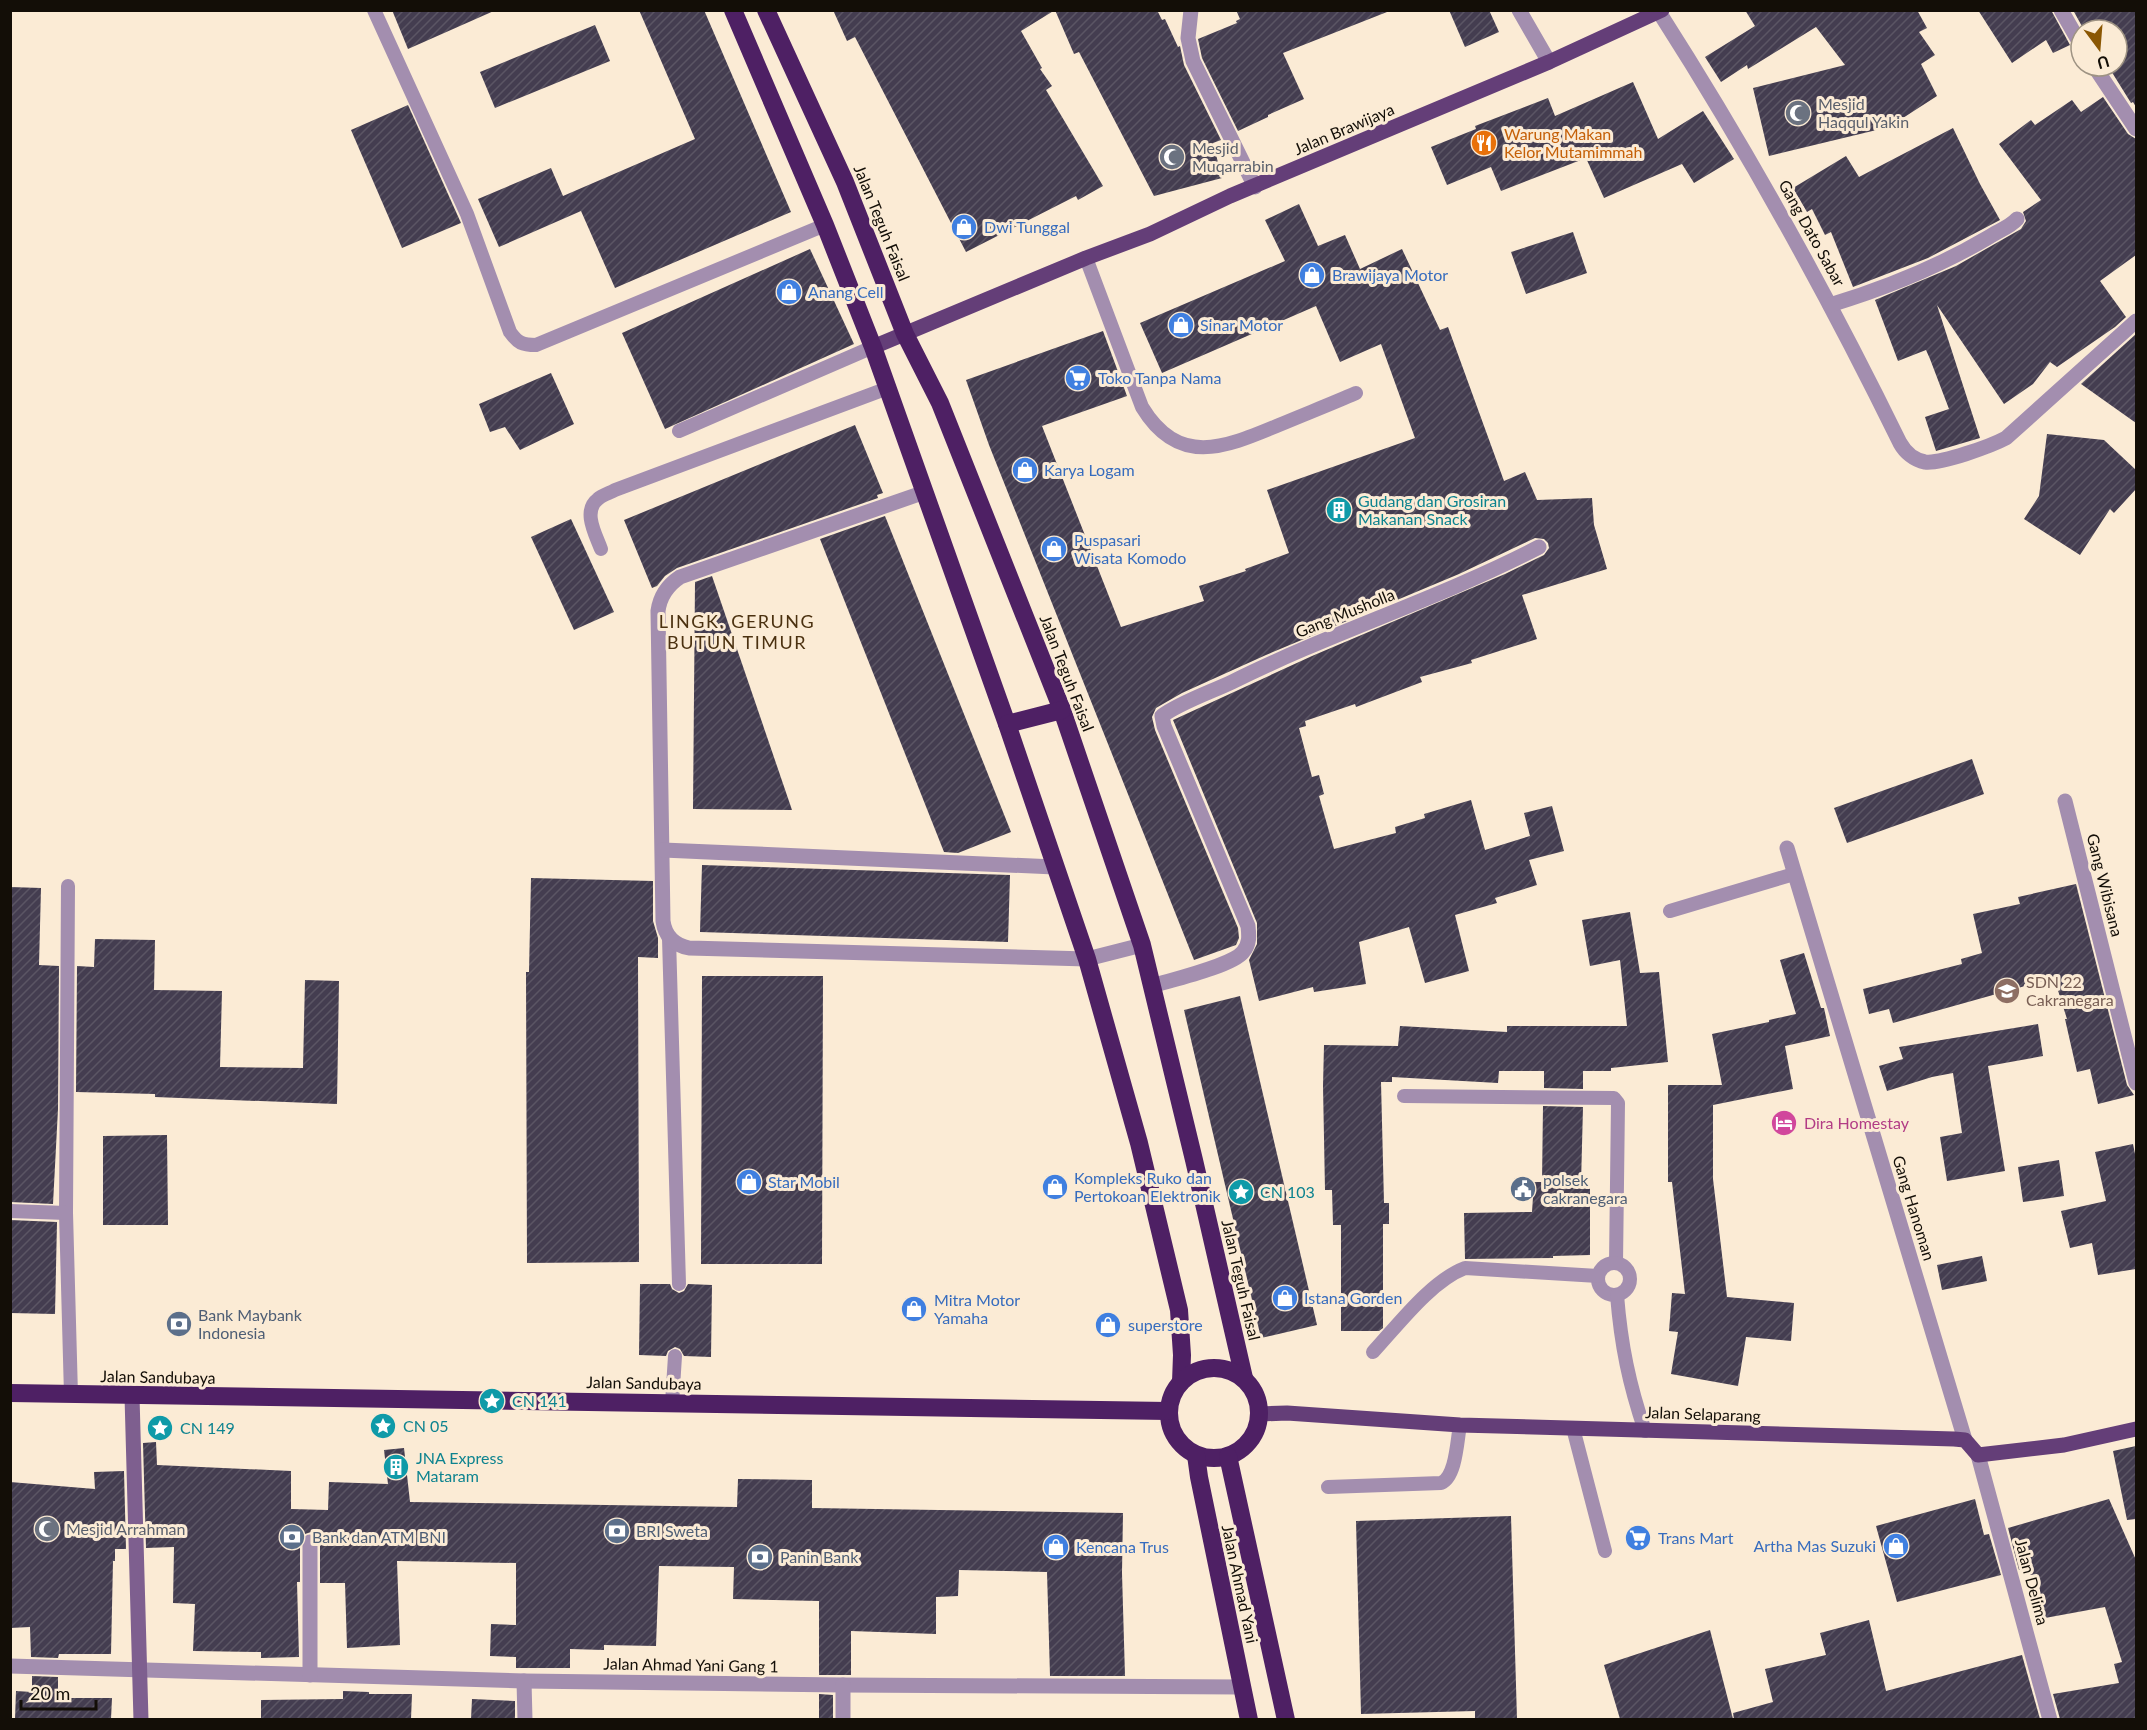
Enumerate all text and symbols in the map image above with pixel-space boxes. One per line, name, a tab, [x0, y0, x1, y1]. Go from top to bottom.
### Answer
north arrow	[2069, 18, 2129, 78]
text: U	[2095, 52, 2112, 74]
place label: Mesjid Haqqul Yakin	[1818, 94, 1909, 131]
mosque icon: Mesjid Haqqul Yakin	[1783, 98, 1813, 128]
street label: Jalan Brawijaya	[1291, 99, 1397, 158]
place label: Warung Makan Kelor Mutamimmah	[1504, 124, 1642, 161]
restaurant icon: Warung Makan Kelor Mutamimmah	[1469, 128, 1499, 158]
place label: Mesjid Muqarrabin	[1192, 138, 1274, 175]
mosque icon: Mesjid Muqarrabin	[1157, 142, 1187, 172]
street label: Jalan Teguh Faisal	[851, 162, 914, 284]
street label: Gang Dato Sabar	[1775, 176, 1850, 289]
shop icon: Dwi Tunggal	[949, 212, 979, 242]
place label: Dwi Tunggal	[984, 217, 1070, 236]
shop icon: Brawijaya Motor	[1297, 260, 1327, 290]
place label: Brawijaya Motor	[1332, 265, 1448, 284]
shop icon: Anang Cell	[774, 277, 804, 307]
place label: Anang Cell	[808, 282, 884, 301]
shop icon: Sinar Motor	[1166, 310, 1196, 340]
place label: Sinar Motor	[1200, 315, 1283, 334]
supermarket icon: Toko Tanpa Nama	[1063, 363, 1093, 393]
place label: Toko Tanpa Nama	[1098, 368, 1222, 387]
shop icon: Karya Logam	[1010, 455, 1040, 485]
place label: Karya Logam	[1044, 460, 1135, 479]
place label: Gudang dan Grosiran Makanan Snack	[1358, 491, 1506, 528]
building icon: Gudang dan Grosiran Makanan Snack	[1324, 495, 1354, 525]
place label: Puspasari Wisata Komodo	[1074, 530, 1186, 567]
shop icon: Puspasari Wisata Komodo	[1039, 534, 1069, 564]
street label: Gang Musholla	[1293, 584, 1397, 641]
district label: LINGK. GERUNG BUTUN TIMUR	[659, 610, 815, 653]
street label: Jalan Teguh Faisal	[1037, 612, 1098, 734]
street label: Gang Wibisana	[2083, 831, 2127, 938]
place label: SDN 22 Cakranegara	[2026, 972, 2114, 1009]
school or university icon: SDN 22 Cakranegara	[1992, 976, 2022, 1006]
hotel icon: Dira Homestay	[1769, 1108, 1799, 1138]
place label: Dira Homestay	[1804, 1113, 1910, 1132]
street label: Gang Hanoman	[1889, 1153, 1939, 1263]
shop icon: Star Mobil	[734, 1167, 764, 1197]
place label: Kompleks Ruko dan Pertokoan Elektronik	[1074, 1168, 1222, 1205]
place label: polsek cakranegara	[1543, 1170, 1628, 1207]
place label: Star Mobil	[768, 1172, 840, 1191]
shop icon: Kompleks Ruko dan Pertokoan Elektronik	[1040, 1172, 1070, 1202]
public building icon: polsek cakranegara	[1508, 1174, 1538, 1204]
place icon: CN 103	[1226, 1177, 1256, 1207]
place label: CN 103	[1260, 1182, 1315, 1201]
street label: Jalan Teguh Faisal	[1218, 1218, 1265, 1342]
shop icon: Istana Gorden	[1270, 1283, 1300, 1313]
place label: Istana Gorden	[1304, 1288, 1402, 1307]
place label: Mitra Motor Yamaha	[934, 1290, 1020, 1327]
shop icon: Mitra Motor Yamaha	[899, 1294, 929, 1324]
place label: Bank Maybank Indonesia	[198, 1305, 303, 1342]
bank icon: Bank Maybank Indonesia	[164, 1309, 194, 1339]
shop icon: superstore	[1093, 1310, 1123, 1340]
place label: superstore	[1128, 1315, 1203, 1334]
street label: Jalan Sandubaya	[100, 1366, 216, 1387]
street label: Jalan Sandubaya	[586, 1372, 702, 1393]
place icon: CN 141	[477, 1386, 507, 1416]
place label: CN 141	[512, 1391, 567, 1410]
street label: Jalan Selaparang	[1645, 1402, 1761, 1425]
place icon: CN 05	[368, 1411, 398, 1441]
place icon: CN 149	[145, 1413, 175, 1443]
place label: CN 05	[403, 1416, 449, 1435]
place label: CN 149	[180, 1418, 235, 1437]
place label: JNA Express Mataram	[416, 1448, 503, 1485]
building icon: JNA Express Mataram	[381, 1452, 411, 1482]
mosque icon: Mesjid Arrahman	[32, 1514, 62, 1544]
bank icon: BRI Sweta	[602, 1516, 632, 1546]
place label: Mesjid Arrahman	[66, 1519, 185, 1538]
place label: BRI Sweta	[636, 1521, 708, 1540]
bank icon: Bank dan ATM BNI	[277, 1522, 307, 1552]
street label: Jalan Ahmad Yani	[1219, 1523, 1262, 1645]
supermarket icon: Trans Mart	[1623, 1523, 1653, 1553]
place label: Bank dan ATM BNI	[312, 1527, 446, 1546]
place label: Trans Mart	[1658, 1528, 1734, 1547]
shop icon: Artha Mas Suzuki	[1881, 1531, 1911, 1561]
shop icon: Kencana Trus	[1041, 1532, 1071, 1562]
place label: Artha Mas Suzuki	[1754, 1536, 1876, 1555]
place label: Kencana Trus	[1076, 1537, 1169, 1556]
street label: Jalan Delima	[2012, 1537, 2053, 1627]
bank icon: Panin Bank	[745, 1542, 775, 1572]
place label: Panin Bank	[780, 1547, 859, 1566]
street label: Jalan Ahmad Yani Gang 1	[603, 1653, 779, 1676]
scale bar	[21, 1673, 96, 1711]
text: 20 m	[30, 1682, 70, 1704]

